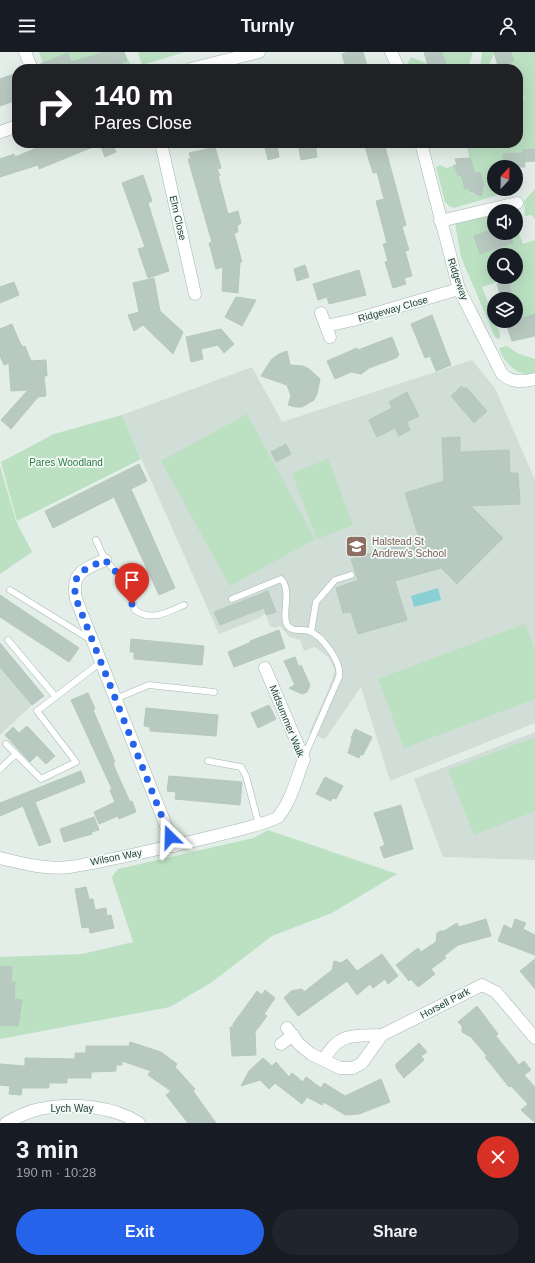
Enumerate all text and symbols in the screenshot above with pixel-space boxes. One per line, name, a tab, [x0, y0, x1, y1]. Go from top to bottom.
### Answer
icon: menu	[16, 15, 38, 37]
icon: person	[497, 15, 519, 37]
text: Turnly	[241, 16, 294, 36]
icon: right	[28, 80, 80, 132]
text: 140 m	[94, 80, 173, 111]
text: Pares Close	[94, 113, 192, 133]
north arrow	[487, 160, 523, 196]
map controls	[487, 160, 523, 328]
street label: Elm Close	[168, 195, 189, 242]
button: sound	[487, 204, 523, 240]
button: search	[487, 248, 523, 284]
street label: Ridgeway	[446, 256, 470, 302]
button: layers	[487, 292, 523, 328]
street label: Ridgeway Close	[357, 294, 430, 324]
park label: Pares Woodland	[29, 457, 103, 468]
school or university icon: Halstead St Andrew's School	[344, 534, 370, 560]
place label: Halstead St Andrew's School	[372, 536, 446, 559]
pin	[115, 563, 149, 604]
icon: arrive	[121, 569, 143, 591]
street label: Midsummer Walk	[268, 683, 307, 760]
position arrow	[149, 816, 191, 858]
street label: Wilson Way	[89, 847, 143, 867]
street label: Horsell Park	[418, 985, 473, 1021]
street label: Lych Way	[50, 1103, 94, 1114]
text: 3 min	[16, 1136, 79, 1163]
button: close	[477, 1136, 519, 1178]
text: 190 m · 10:28	[16, 1165, 96, 1180]
button: Exit	[16, 1209, 264, 1255]
button: Share	[272, 1209, 519, 1255]

